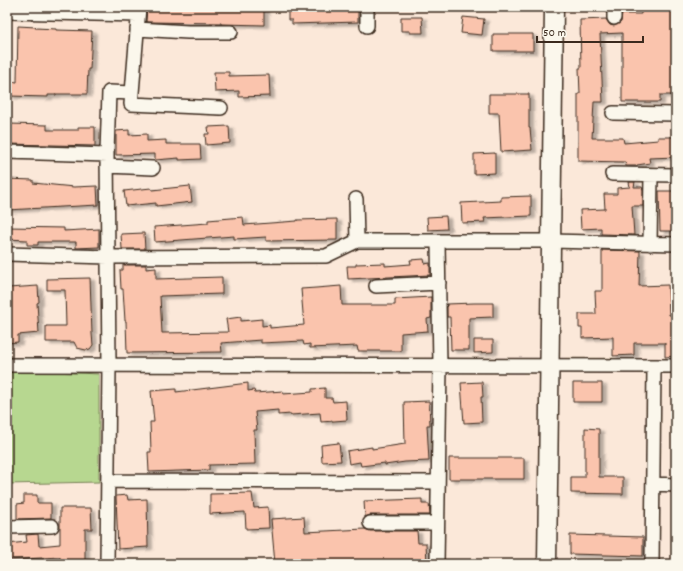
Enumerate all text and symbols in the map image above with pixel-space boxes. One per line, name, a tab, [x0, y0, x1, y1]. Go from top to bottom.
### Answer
scale bar	[537, 18, 643, 44]
text: 50 m	[543, 25, 566, 42]

